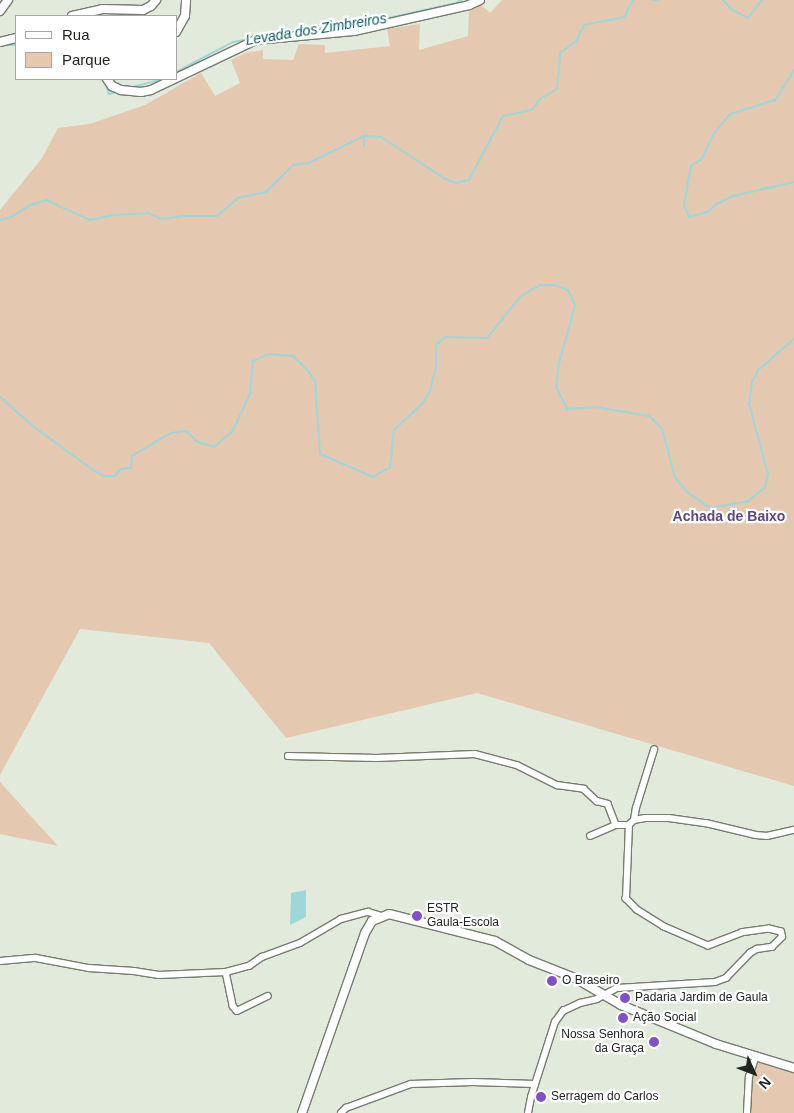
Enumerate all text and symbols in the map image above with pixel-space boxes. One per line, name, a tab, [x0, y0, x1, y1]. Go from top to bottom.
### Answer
water label: Levada dos Zimbreiros	[244, 10, 388, 48]
legend	[15, 15, 178, 80]
text: Rua	[62, 26, 90, 43]
text: Parque	[62, 51, 110, 68]
district label: Achada de Baixo	[673, 508, 785, 524]
place label: ESTR Gaula-Escola	[427, 902, 499, 930]
marker: ESTR Gaula-Escola	[411, 910, 423, 922]
place label: O Braseiro	[562, 974, 619, 988]
marker: O Braseiro	[546, 975, 558, 987]
place label: Padaria Jardim de Gaula	[635, 991, 768, 1005]
marker: Padaria Jardim de Gaula	[619, 992, 631, 1004]
place label: Ação Social	[633, 1011, 696, 1025]
marker: Ação Social	[617, 1012, 629, 1024]
place label: Nossa Senhora da Graça	[561, 1028, 644, 1056]
marker: Nossa Senhora da Graça	[648, 1036, 660, 1048]
north arrow	[729, 1048, 779, 1098]
text: N	[756, 1074, 774, 1092]
place label: Serragem do Carlos	[551, 1090, 658, 1104]
marker: Serragem do Carlos	[535, 1091, 547, 1103]

